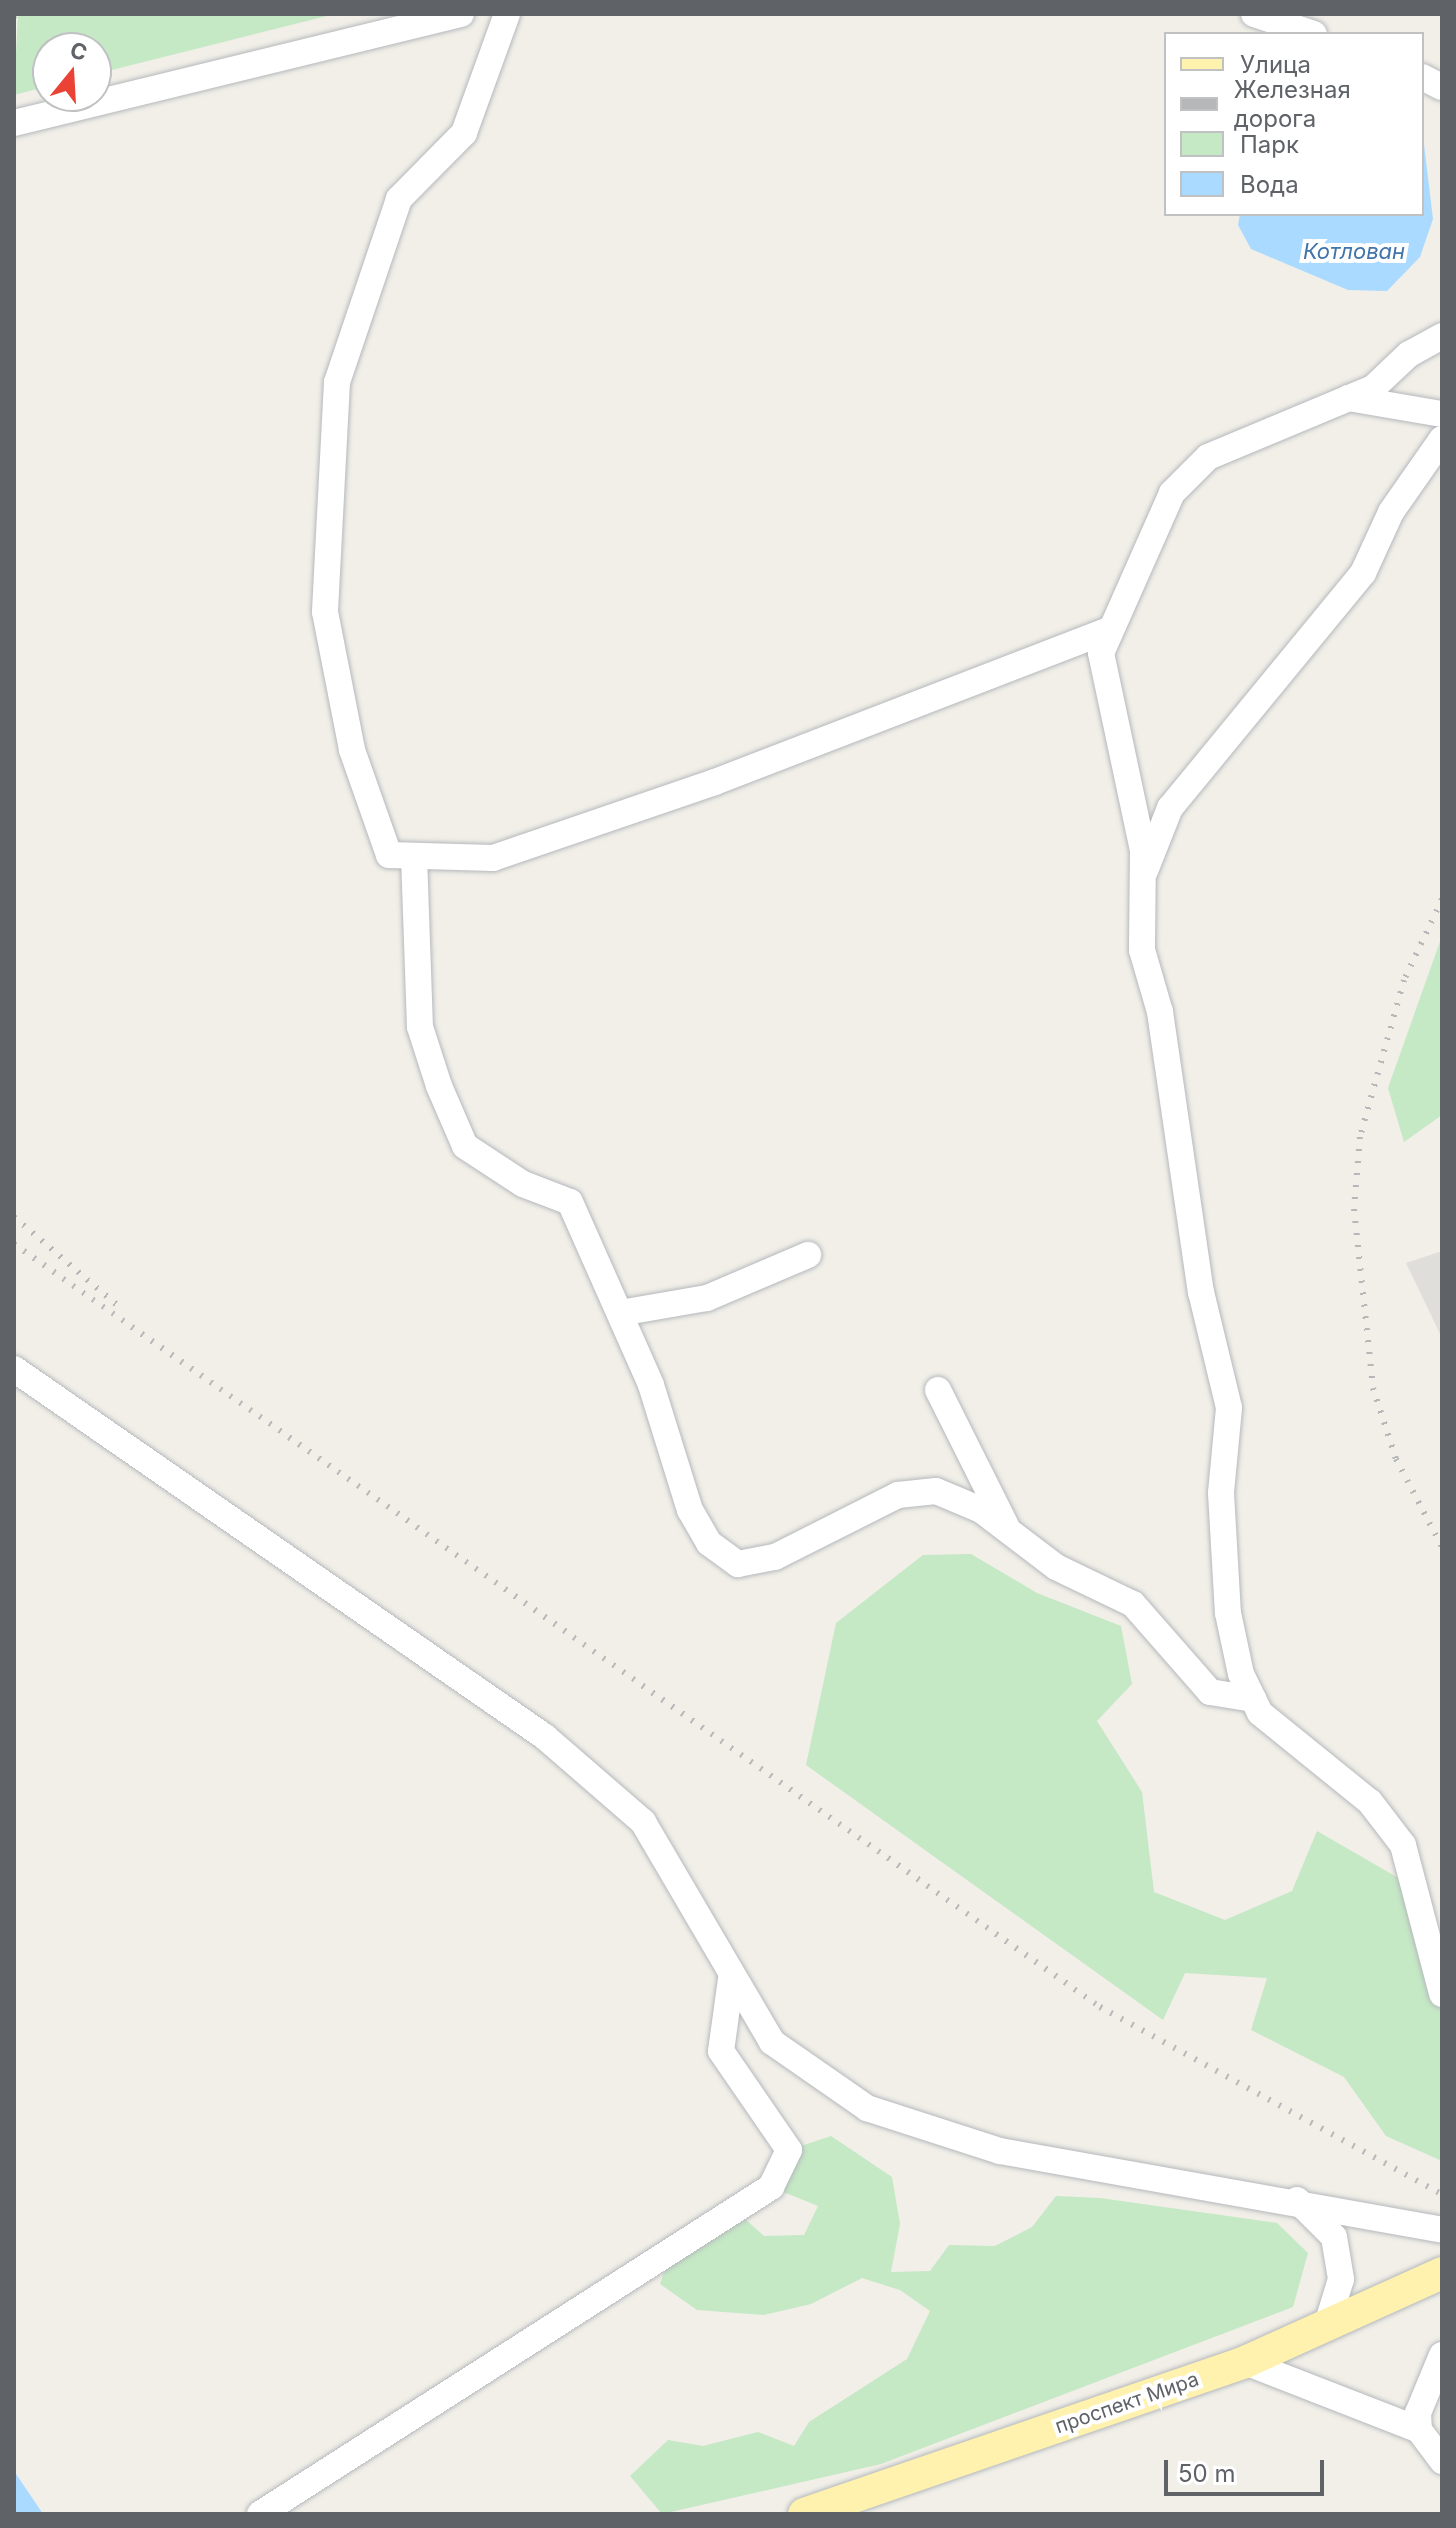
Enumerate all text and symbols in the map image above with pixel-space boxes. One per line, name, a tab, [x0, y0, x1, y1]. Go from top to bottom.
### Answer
north arrow	[32, 32, 112, 112]
legend	[1164, 32, 1424, 216]
text: С	[67, 36, 91, 66]
text: Улица	[1240, 50, 1311, 79]
text: Железная дорога	[1234, 75, 1351, 133]
text: Парк	[1240, 130, 1299, 159]
text: Вода	[1240, 170, 1299, 199]
water label: Котлован	[1303, 239, 1405, 265]
street label: проспект Мира	[1052, 2367, 1202, 2439]
scale bar	[1168, 2444, 1328, 2494]
text: 50 m	[1178, 2459, 1236, 2488]

